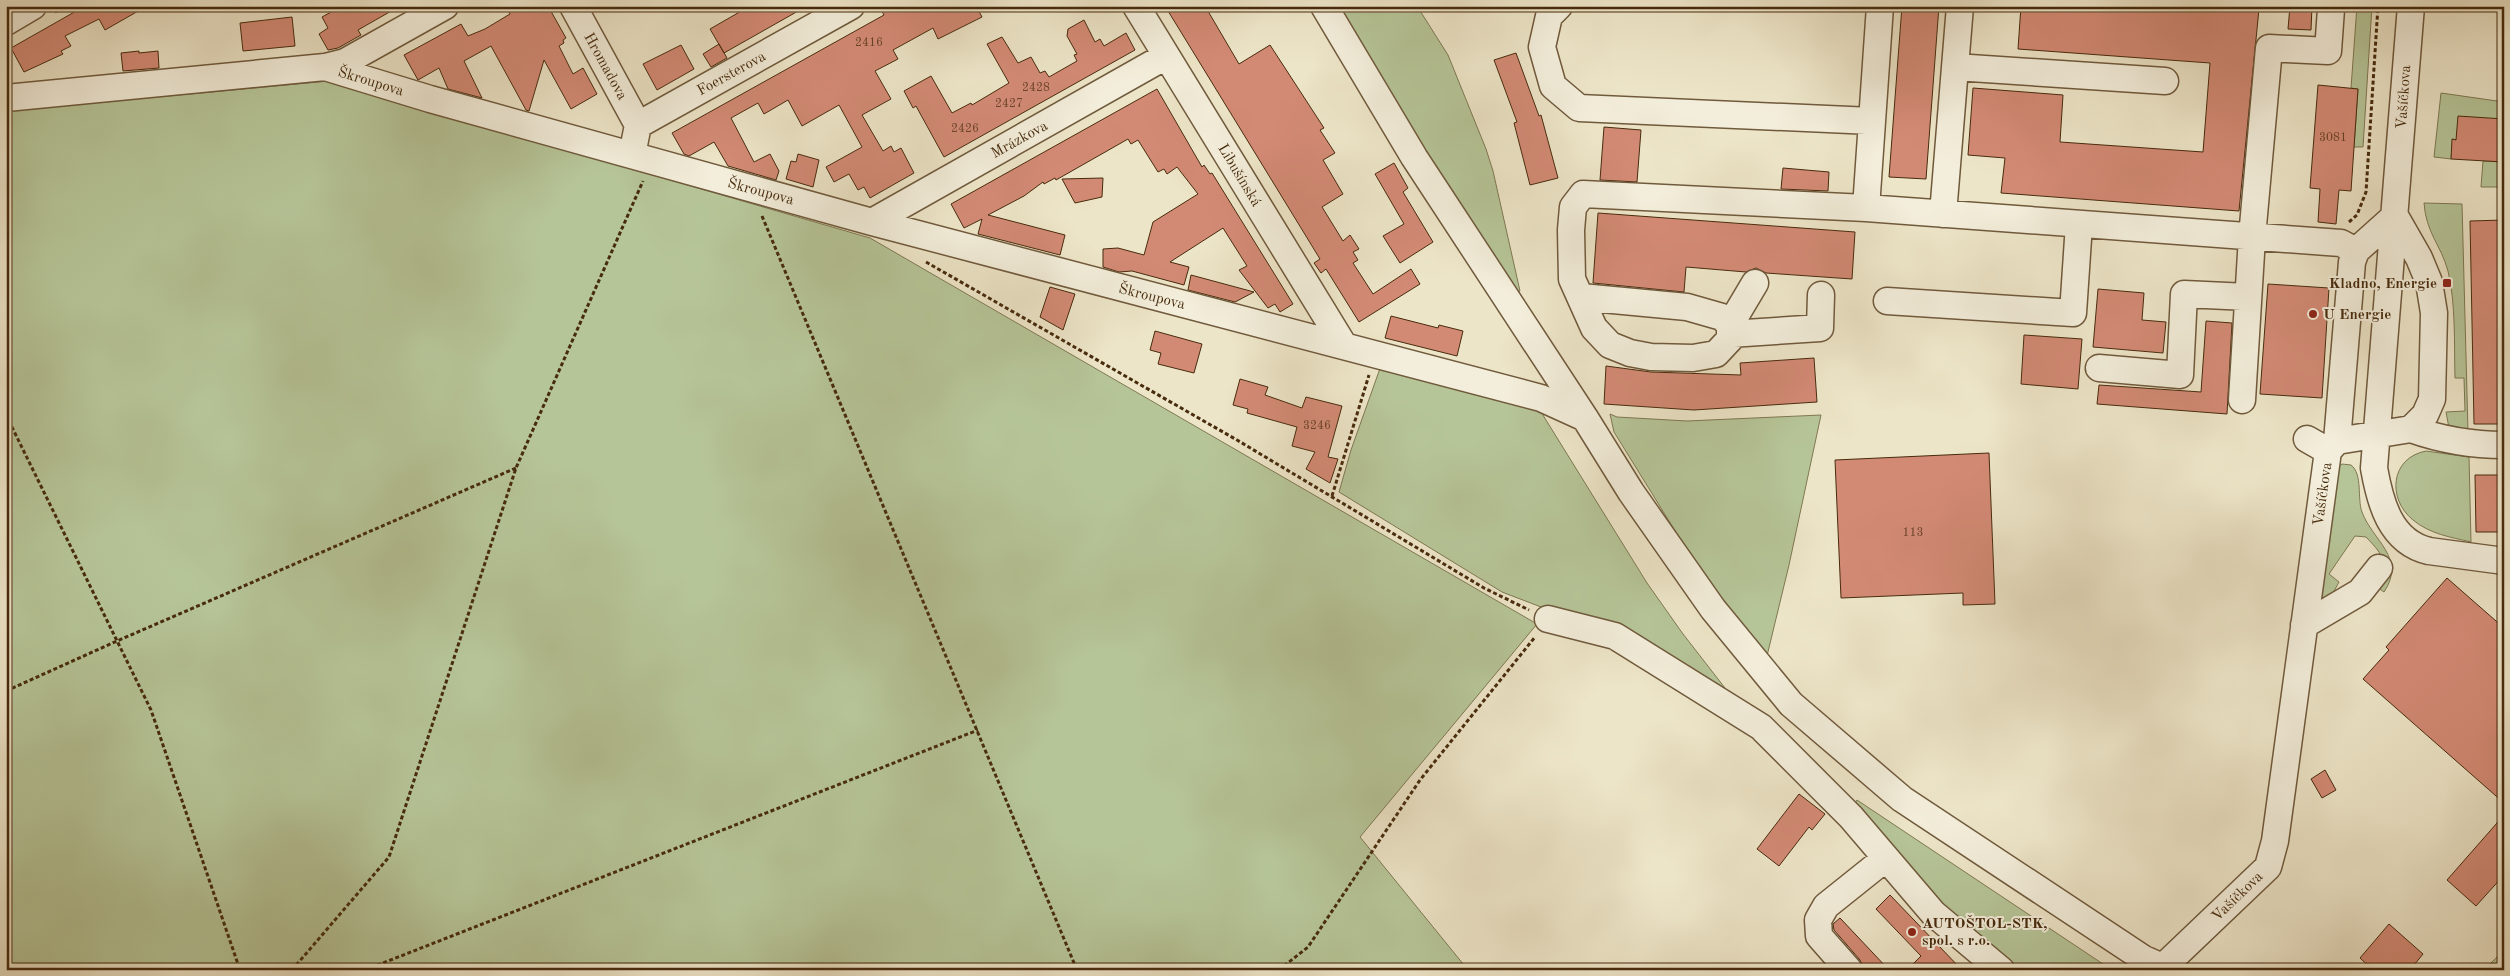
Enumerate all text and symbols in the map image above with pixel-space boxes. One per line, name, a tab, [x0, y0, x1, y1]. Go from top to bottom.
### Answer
street label: Hromadova	[580, 31, 630, 103]
house number: 2416	[855, 37, 883, 49]
street label: Foersterova	[695, 49, 769, 99]
street label: Škroupova	[336, 62, 407, 100]
street label: Vašíčkova	[2395, 64, 2414, 130]
house number: 2428	[1022, 82, 1050, 94]
house number: 2427	[995, 98, 1023, 110]
street label: Mrázkova	[989, 118, 1051, 162]
house number: 2426	[951, 123, 979, 135]
house number: 3081	[2319, 132, 2347, 144]
street label: Libušínská	[1214, 142, 1264, 210]
street label: Škroupova	[726, 173, 797, 209]
place label: Kladno, Energie	[2329, 277, 2437, 292]
marker: Kladno, Energie	[2441, 277, 2453, 289]
street label: Škroupova	[1117, 279, 1188, 313]
marker: U Energie	[2307, 308, 2319, 320]
place label: U Energie	[2323, 308, 2391, 323]
house number: 3246	[1303, 420, 1331, 432]
street label: Vašíčkova	[2312, 461, 2335, 527]
house number: 113	[1903, 527, 1923, 539]
street label: Vašíčkova	[2210, 869, 2267, 925]
place label: AUTOŠTOL-STK, spol. s r.o.	[1922, 914, 2048, 949]
marker: AUTOŠTOL-STK, spol. s r.o.	[1906, 926, 1918, 938]

